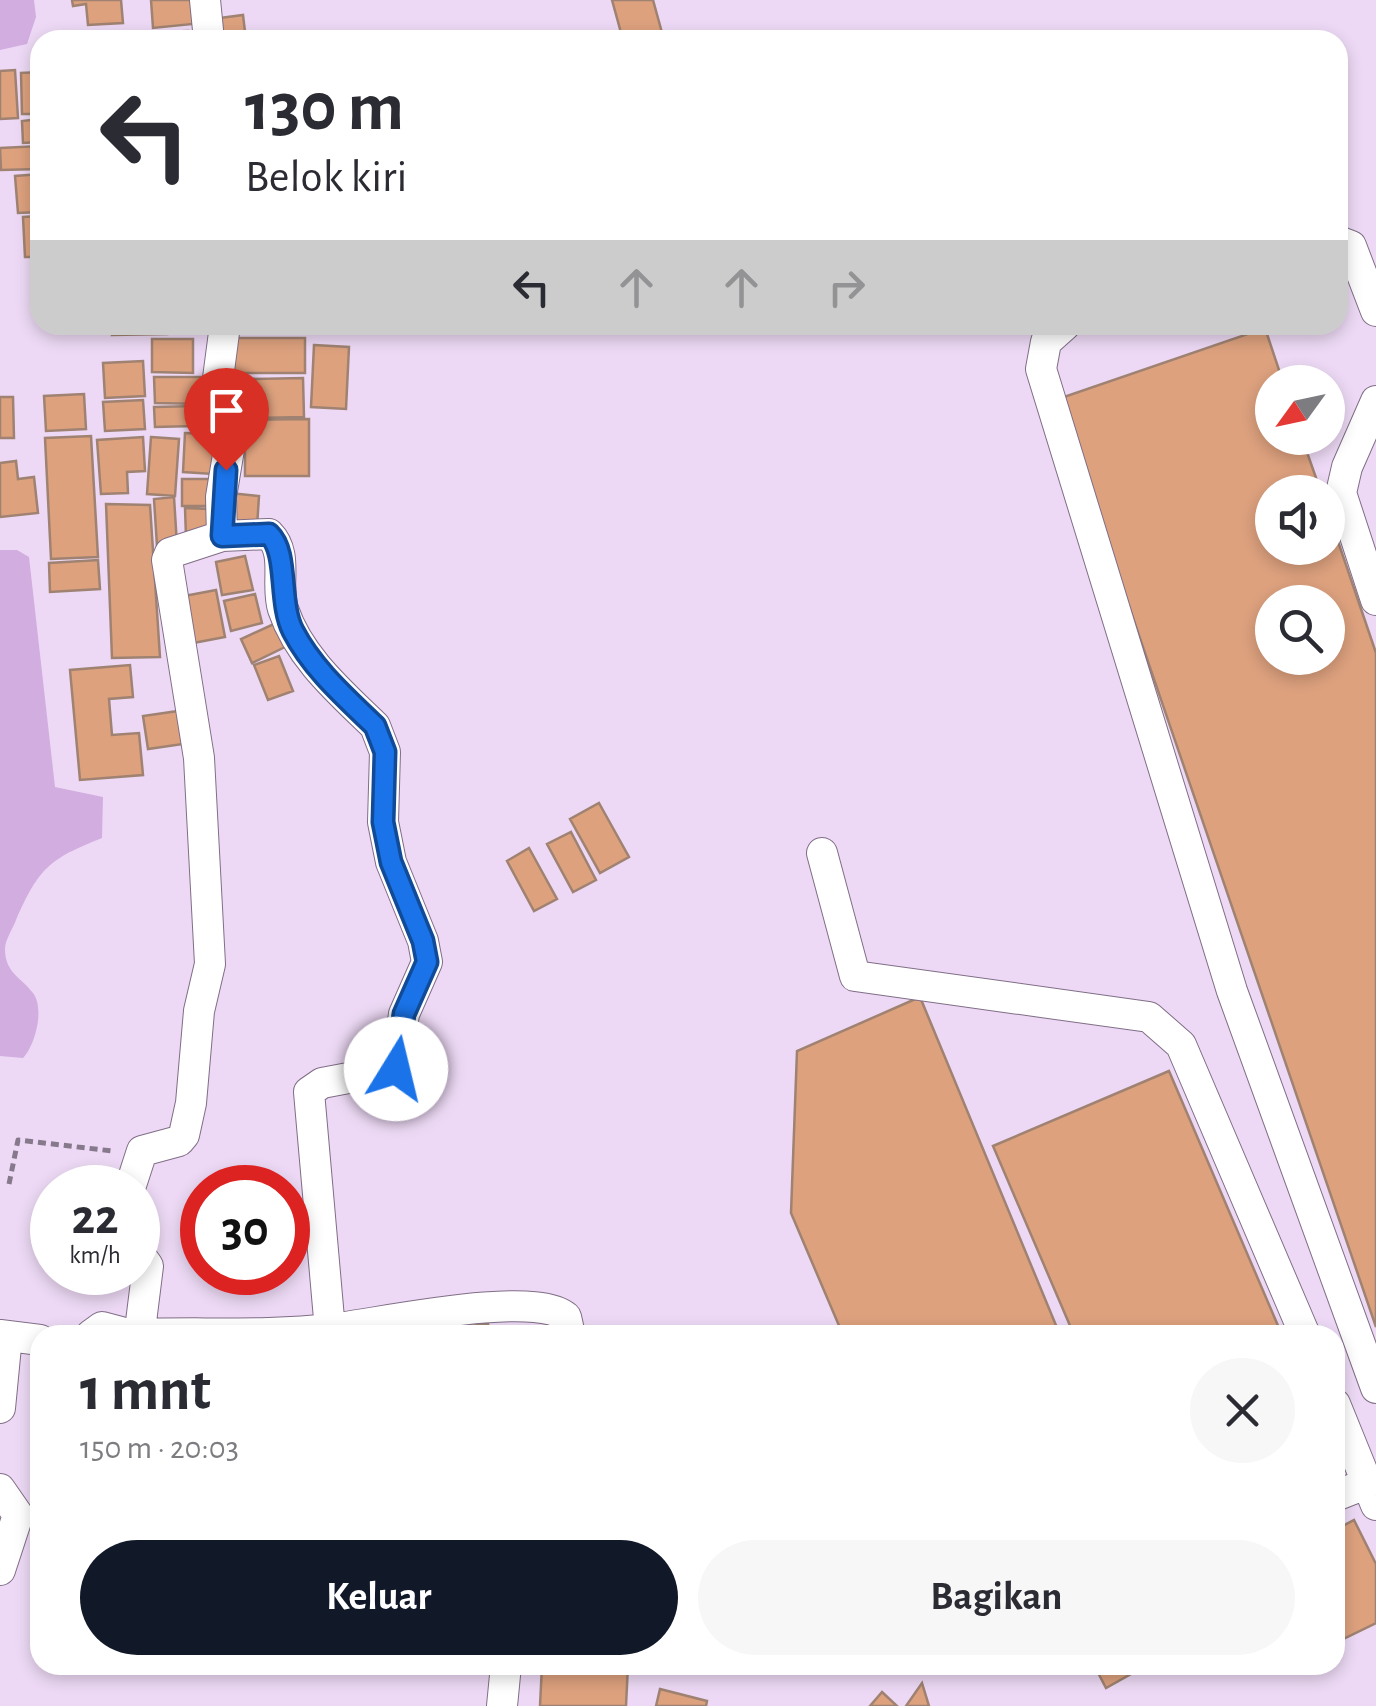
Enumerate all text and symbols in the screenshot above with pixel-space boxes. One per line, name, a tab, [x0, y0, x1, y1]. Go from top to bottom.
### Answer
icon: left	[80, 70, 210, 200]
text: 130 m	[245, 73, 404, 143]
text: Belok kiri	[245, 155, 407, 200]
icon: left	[504, 260, 559, 315]
icon: ahead	[609, 260, 664, 315]
icon: ahead	[714, 260, 769, 315]
icon: right	[819, 260, 874, 315]
north arrow	[1255, 365, 1345, 455]
map controls	[1255, 365, 1345, 675]
pin	[184, 368, 269, 471]
icon: arrive	[199, 383, 254, 438]
button: sound	[1255, 475, 1345, 565]
button: search	[1255, 585, 1345, 675]
position arrow	[344, 1017, 448, 1121]
speed limit sign: 30	[180, 1165, 310, 1295]
text: 22	[71, 1193, 119, 1243]
text: km/h	[69, 1243, 121, 1268]
button: close	[1190, 1358, 1295, 1463]
text: 1 mnt	[80, 1361, 211, 1421]
text: 150 m · 20:03	[80, 1432, 239, 1464]
button: Keluar	[80, 1540, 678, 1655]
button: Bagikan	[698, 1540, 1295, 1655]

